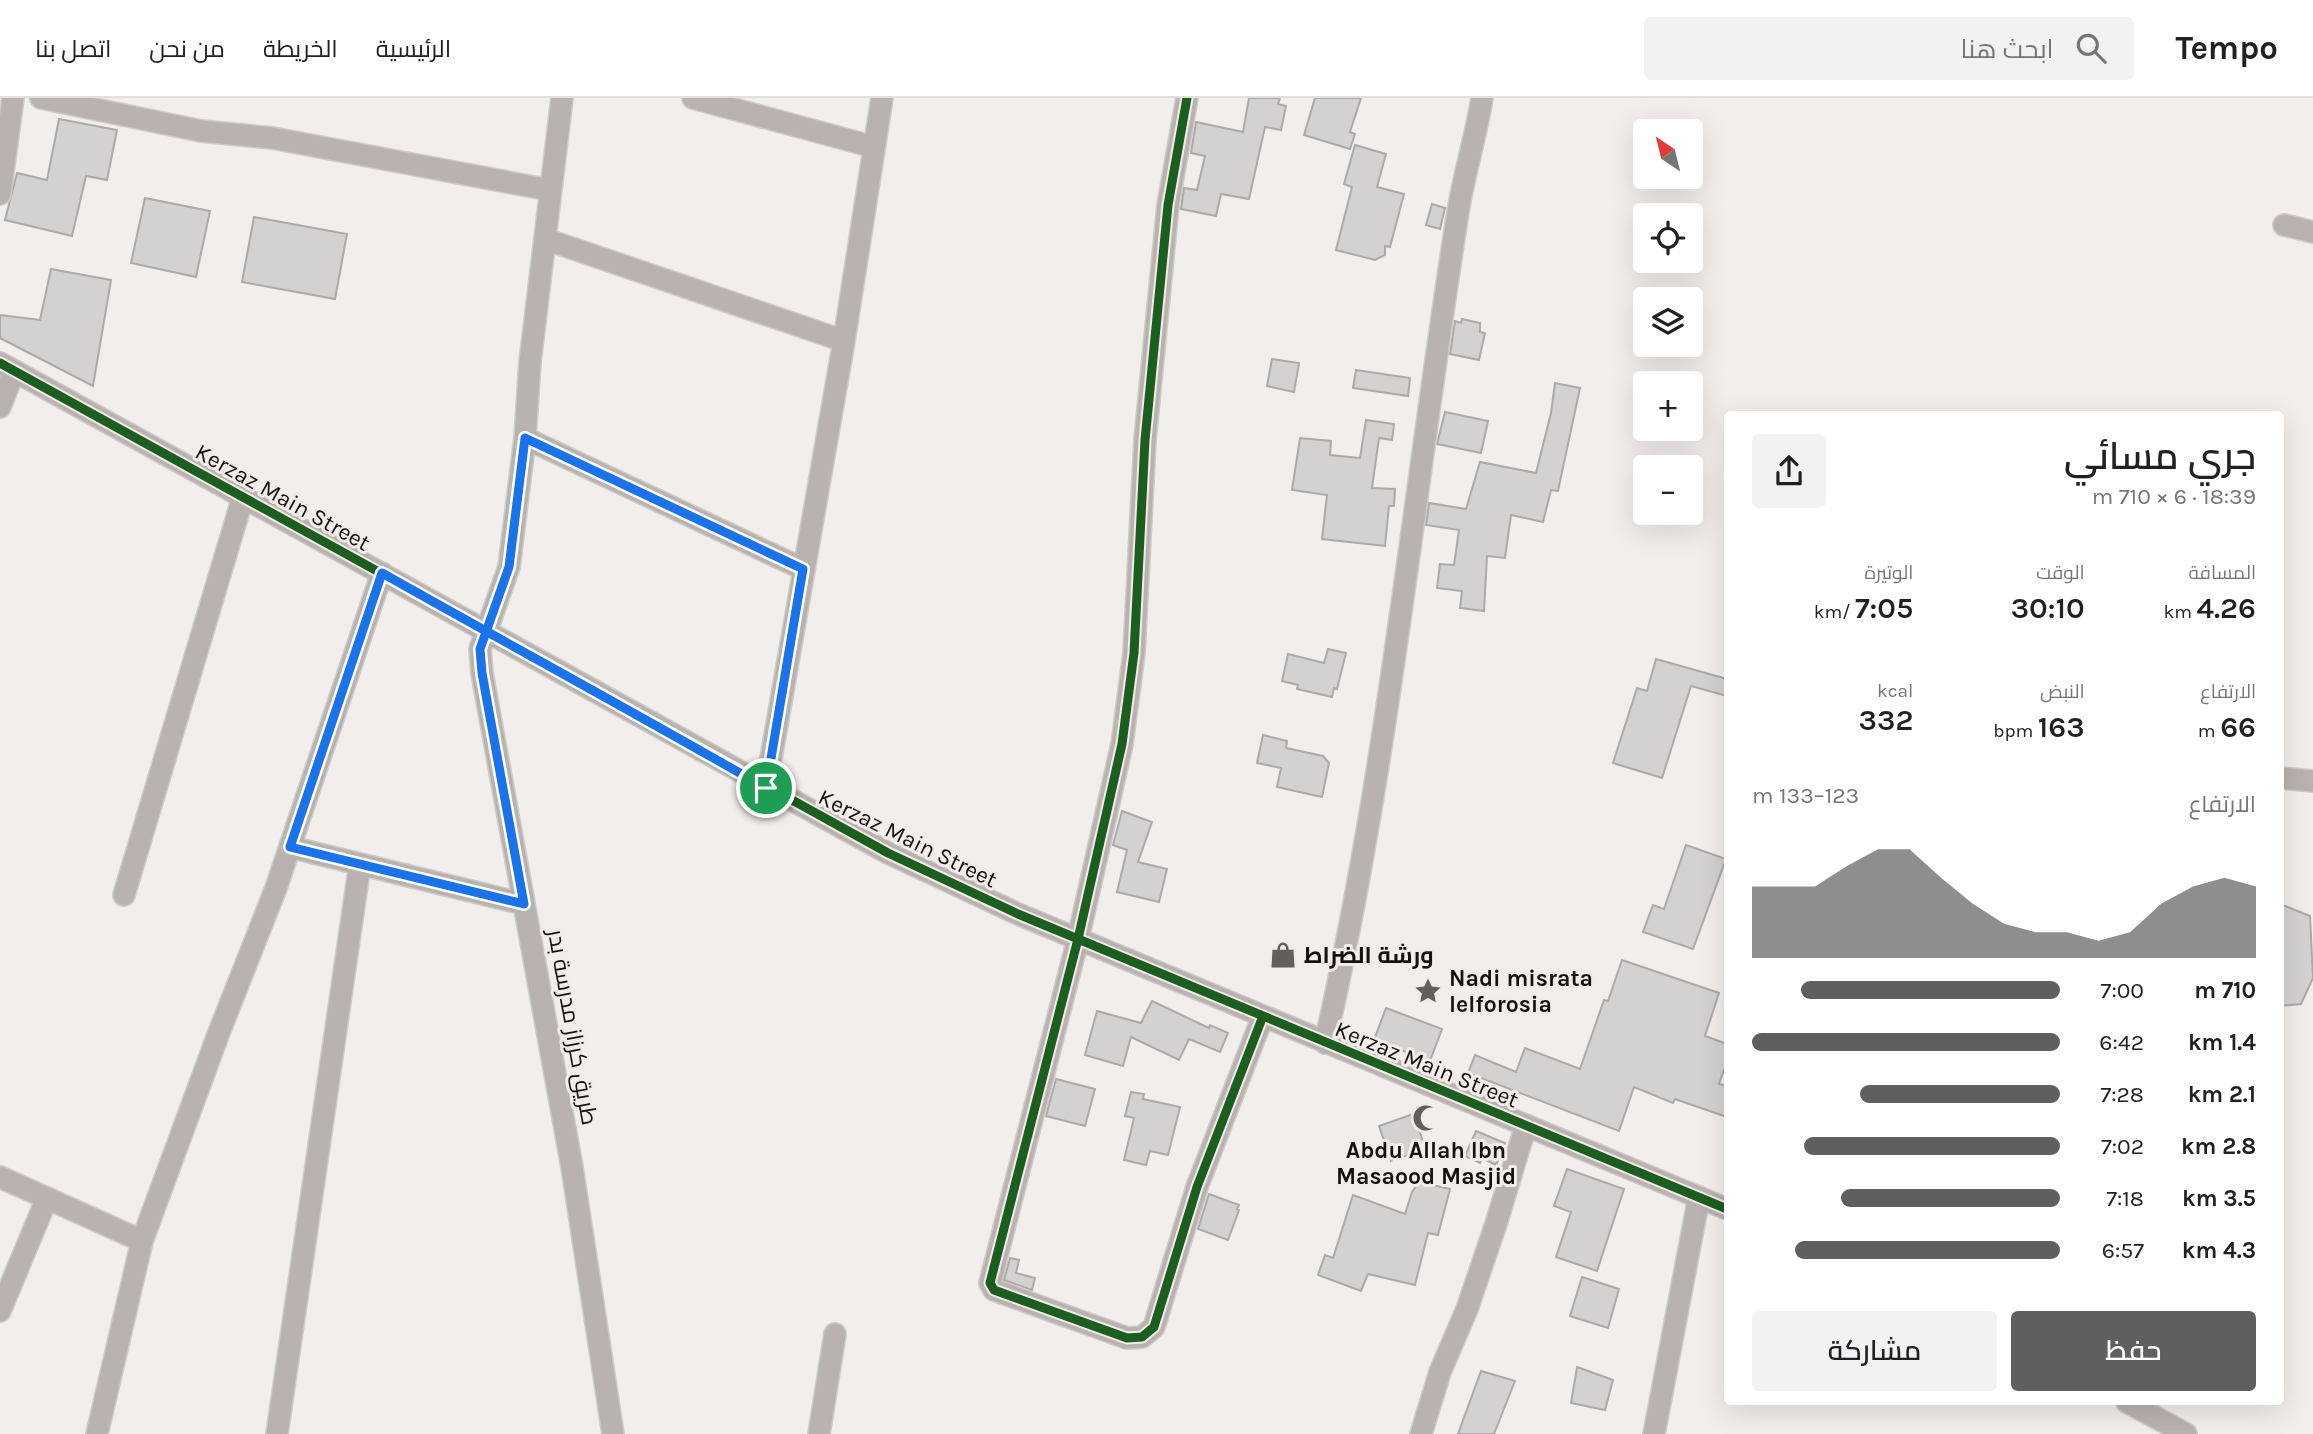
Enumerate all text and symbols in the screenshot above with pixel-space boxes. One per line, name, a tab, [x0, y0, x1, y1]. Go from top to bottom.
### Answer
search box	[1644, 17, 2134, 80]
icon: search	[2072, 29, 2110, 67]
text: Tempo	[2176, 29, 2278, 67]
text: ابحث هنا	[1961, 34, 2054, 65]
text: اتصل بنا	[35, 35, 111, 63]
text: من نحن	[149, 35, 225, 63]
text: الخريطة	[263, 35, 338, 63]
text: الرئيسية	[376, 35, 451, 63]
north arrow	[1633, 119, 1703, 189]
map controls	[1633, 119, 1703, 525]
button: locate	[1633, 203, 1703, 273]
button: layers	[1633, 287, 1703, 357]
button: +	[1633, 371, 1703, 441]
button: share	[1752, 434, 1826, 508]
text: جري مسائي	[2064, 434, 2256, 479]
street label: Kerzaz Main Street	[191, 438, 375, 557]
button: −	[1633, 455, 1703, 525]
text: 18:39 · 6 × 710 m	[2092, 483, 2256, 510]
text: الوتيرة	[1865, 562, 1913, 584]
text: الوقت	[2036, 562, 2085, 584]
text: المسافة	[2188, 562, 2256, 584]
text: 7:05	[1855, 590, 1913, 626]
text: 30:10	[2011, 590, 2085, 626]
text: 4.26	[2196, 590, 2256, 626]
text: /km	[1814, 601, 1855, 623]
text: km	[2163, 601, 2196, 623]
text: kcal	[1877, 680, 1913, 702]
text: النبض	[2040, 681, 2085, 703]
text: الارتفاع	[2200, 681, 2256, 703]
text: 332	[1859, 702, 1913, 738]
text: 163	[2038, 709, 2085, 745]
text: 66	[2220, 709, 2256, 745]
text: bpm	[1993, 720, 2038, 742]
text: m	[2198, 720, 2220, 742]
pin	[736, 758, 796, 818]
icon: arrive	[747, 769, 785, 807]
text: 123–133 m	[1752, 782, 1859, 809]
street label: Kerzaz Main Street	[814, 783, 1002, 894]
text: الارتفاع	[2189, 791, 2256, 818]
street label: طريق كرزاز مدرسة بدر	[542, 925, 603, 1127]
shop icon: ورشة الضراط	[1268, 940, 1298, 970]
place label: ورشة الضراط	[1304, 942, 1434, 969]
place label: Nadi misrata lelforosia	[1449, 965, 1593, 1018]
place icon: Nadi misrata lelforosia	[1413, 976, 1443, 1006]
text: 7:00	[2101, 977, 2144, 1004]
text: 710 m	[2194, 977, 2256, 1004]
street label: Kerzaz Main Street	[1331, 1015, 1523, 1114]
text: 6:42	[2099, 1029, 2144, 1056]
text: 1.4 km	[2188, 1029, 2256, 1056]
text: 7:28	[2100, 1081, 2144, 1108]
text: 2.1 km	[2188, 1081, 2256, 1108]
mosque icon: Abdu Allah Ibn Masaood Masjid	[1411, 1103, 1441, 1133]
text: 7:02	[2101, 1133, 2144, 1160]
text: 2.8 km	[2181, 1133, 2256, 1160]
place label: Abdu Allah Ibn Masaood Masjid	[1336, 1137, 1516, 1190]
text: 7:18	[2106, 1185, 2144, 1212]
text: 3.5 km	[2182, 1185, 2256, 1212]
text: 6:57	[2102, 1237, 2144, 1264]
text: 4.3 km	[2182, 1237, 2256, 1264]
button: مشاركة	[1752, 1311, 1997, 1391]
button: حفظ	[2011, 1311, 2256, 1391]

